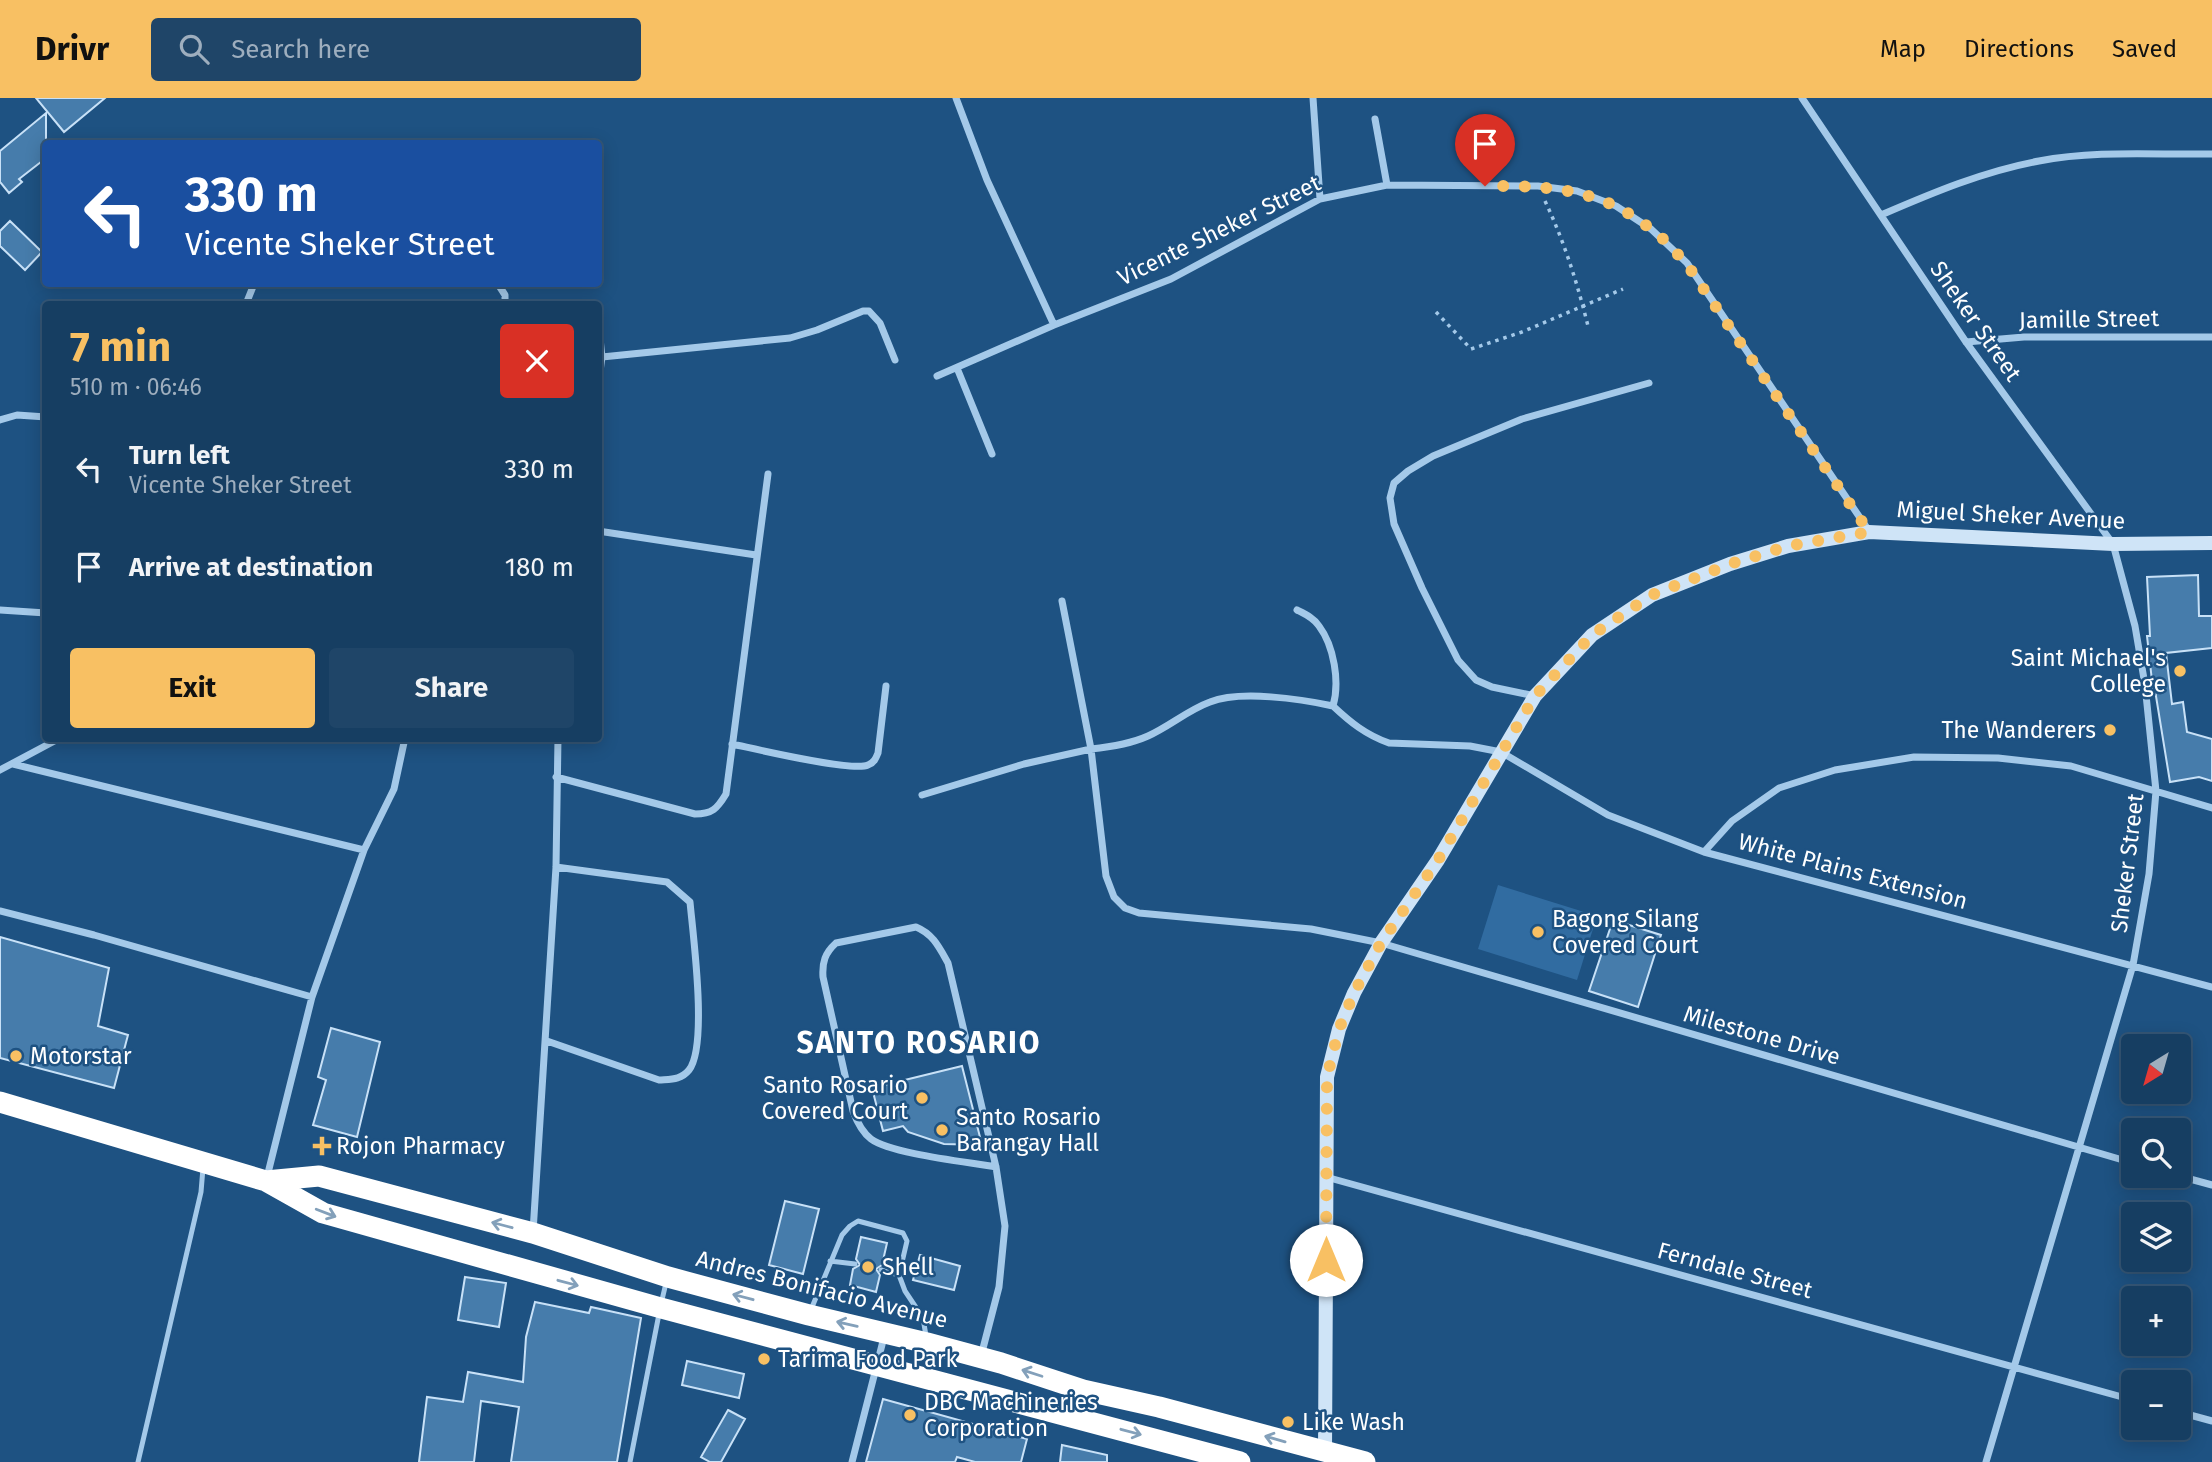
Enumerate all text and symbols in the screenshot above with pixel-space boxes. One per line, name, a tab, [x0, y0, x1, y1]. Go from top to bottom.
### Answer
search box	[151, 18, 641, 81]
text: Drivr	[35, 29, 109, 69]
icon: search	[175, 30, 213, 68]
text: Search here	[231, 34, 370, 65]
text: Map	[1880, 35, 1926, 63]
text: Directions	[1964, 35, 2074, 63]
text: Saved	[2112, 35, 2177, 63]
pin	[1455, 114, 1515, 186]
icon: arrive	[1466, 125, 1504, 163]
text: 330 m	[185, 165, 318, 224]
icon: left	[70, 168, 161, 259]
street label: Vicente Sheker Street	[1113, 168, 1326, 291]
text: Vicente Sheker Street	[185, 225, 494, 263]
street label: Sheker Street	[1924, 256, 2028, 387]
street label: Jamille Street	[2019, 304, 2160, 334]
text: 7 min	[70, 322, 171, 372]
button: close	[500, 324, 574, 398]
text: 510 m · 06:46	[70, 373, 202, 401]
text: Turn left	[129, 440, 230, 471]
icon: left	[70, 450, 108, 488]
text: 330 m	[504, 454, 574, 485]
text: Vicente Sheker Street	[129, 471, 351, 499]
street label: Miguel Sheker Avenue	[1896, 495, 2126, 535]
icon: arrive	[70, 548, 108, 586]
text: Arrive at destination	[129, 552, 373, 583]
text: 180 m	[505, 552, 574, 583]
place label: Saint Michael's College	[2011, 644, 2166, 698]
button: Exit	[70, 648, 315, 728]
button: Share	[329, 648, 574, 728]
marker: Saint Michael's College	[2172, 663, 2188, 679]
place label: The Wanderers	[1941, 716, 2096, 744]
marker: The Wanderers	[2102, 722, 2118, 738]
street label: Sheker Street	[2105, 791, 2150, 934]
street label: White Plains Extension	[1735, 827, 1971, 915]
place label: Bagong Silang Covered Court	[1552, 905, 1699, 959]
marker: Bagong Silang Covered Court	[1530, 924, 1546, 940]
street label: Milestone Drive	[1680, 999, 1844, 1071]
district label: SANTO ROSARIO	[796, 1025, 1042, 1061]
north arrow	[2121, 1034, 2191, 1104]
map controls	[2121, 1034, 2191, 1440]
place label: Motorstar	[30, 1042, 132, 1070]
marker: Motorstar	[8, 1048, 24, 1064]
place label: Santo Rosario Covered Court	[761, 1071, 909, 1125]
marker: Santo Rosario Covered Court	[914, 1090, 930, 1106]
place label: Santo Rosario Barangay Hall	[956, 1103, 1101, 1157]
button: search	[2121, 1118, 2191, 1188]
marker: Santo Rosario Barangay Hall	[934, 1122, 950, 1138]
place label: Rojon Pharmacy	[336, 1132, 505, 1160]
marker: Rojon Pharmacy	[314, 1138, 330, 1154]
button: layers	[2121, 1202, 2191, 1272]
one-way arrow	[315, 1208, 336, 1221]
one-way arrow	[491, 1217, 513, 1230]
position arrow	[1289, 1223, 1363, 1297]
street label: Ferndale Street	[1655, 1236, 1816, 1304]
street label: Andres Bonifacio Avenue	[693, 1244, 951, 1334]
place label: Shell	[882, 1253, 934, 1281]
marker: Shell	[860, 1259, 876, 1275]
one-way arrow	[556, 1277, 579, 1290]
button: +	[2121, 1286, 2191, 1356]
one-way arrow	[733, 1290, 755, 1303]
one-way arrow	[836, 1316, 859, 1330]
place label: Tarima Food Park	[778, 1345, 958, 1373]
marker: Tarima Food Park	[756, 1351, 772, 1367]
one-way arrow	[1021, 1366, 1043, 1378]
button: −	[2121, 1370, 2191, 1440]
place label: DBC Machineries Corporation	[924, 1388, 1098, 1442]
marker: DBC Machineries Corporation	[902, 1407, 918, 1423]
place label: Like Wash	[1302, 1408, 1405, 1436]
marker: Like Wash	[1280, 1414, 1296, 1430]
one-way arrow	[1120, 1427, 1142, 1440]
one-way arrow	[1264, 1432, 1286, 1445]

